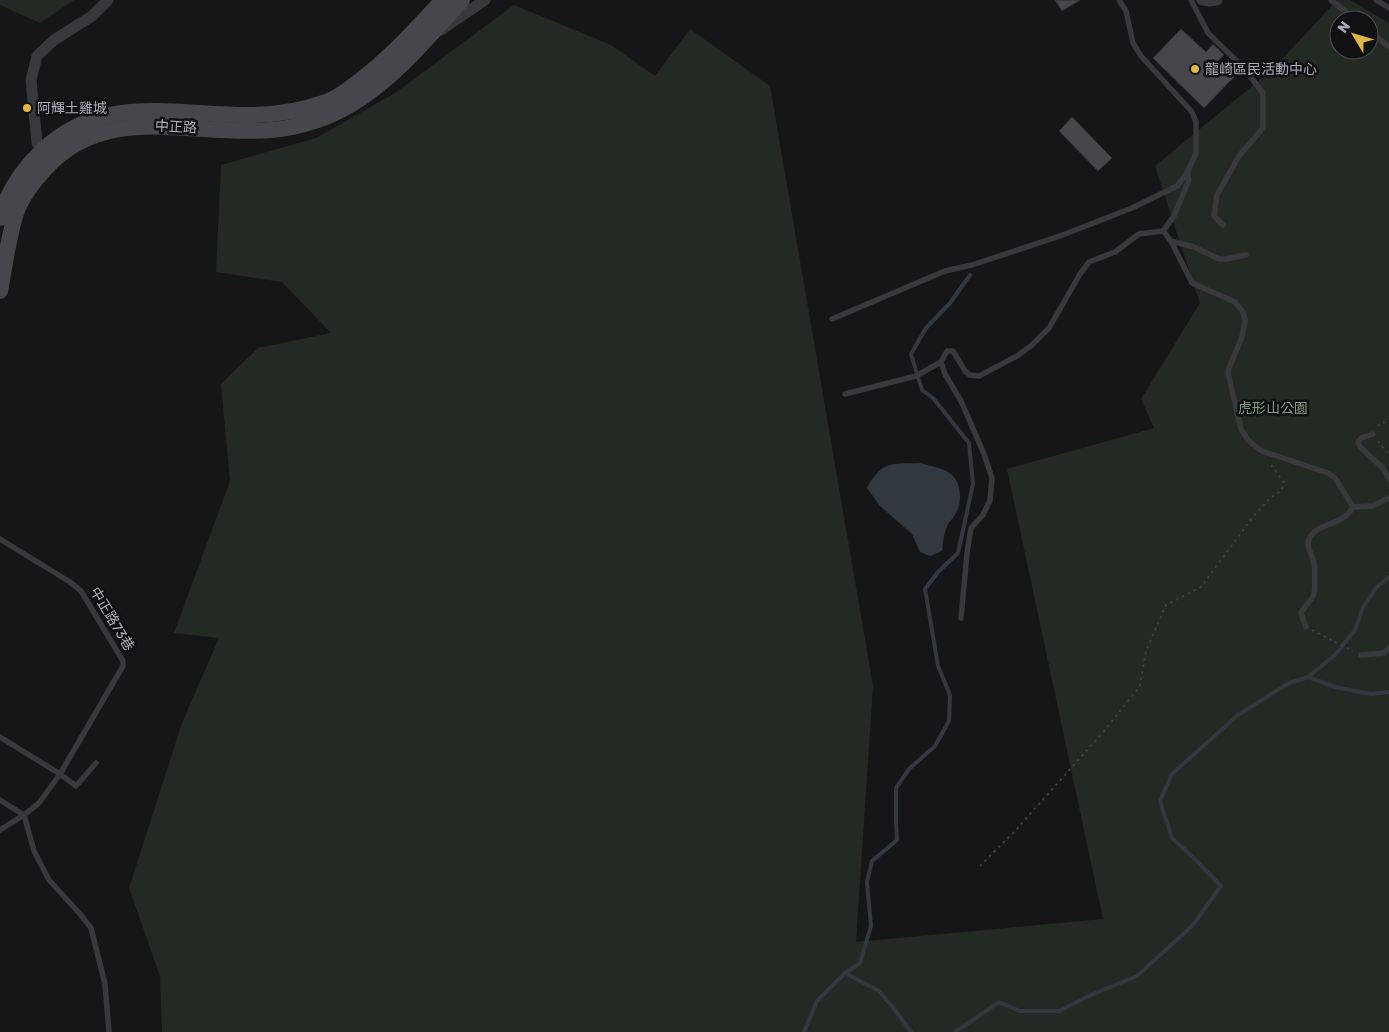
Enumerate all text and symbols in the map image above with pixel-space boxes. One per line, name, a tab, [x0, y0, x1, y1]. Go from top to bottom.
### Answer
north arrow	[1329, 10, 1379, 60]
text: N	[1334, 18, 1354, 37]
place label: 龍崎區民活動中心	[1205, 61, 1317, 78]
marker: 龍崎區民活動中心	[1189, 63, 1201, 75]
place label: 阿輝土雞城	[37, 100, 107, 117]
marker: 阿輝土雞城	[21, 102, 33, 114]
street label: 中正路	[155, 117, 197, 137]
park label: 虎形山公園	[1238, 400, 1308, 417]
street label: 中正路73巷	[86, 584, 138, 654]

